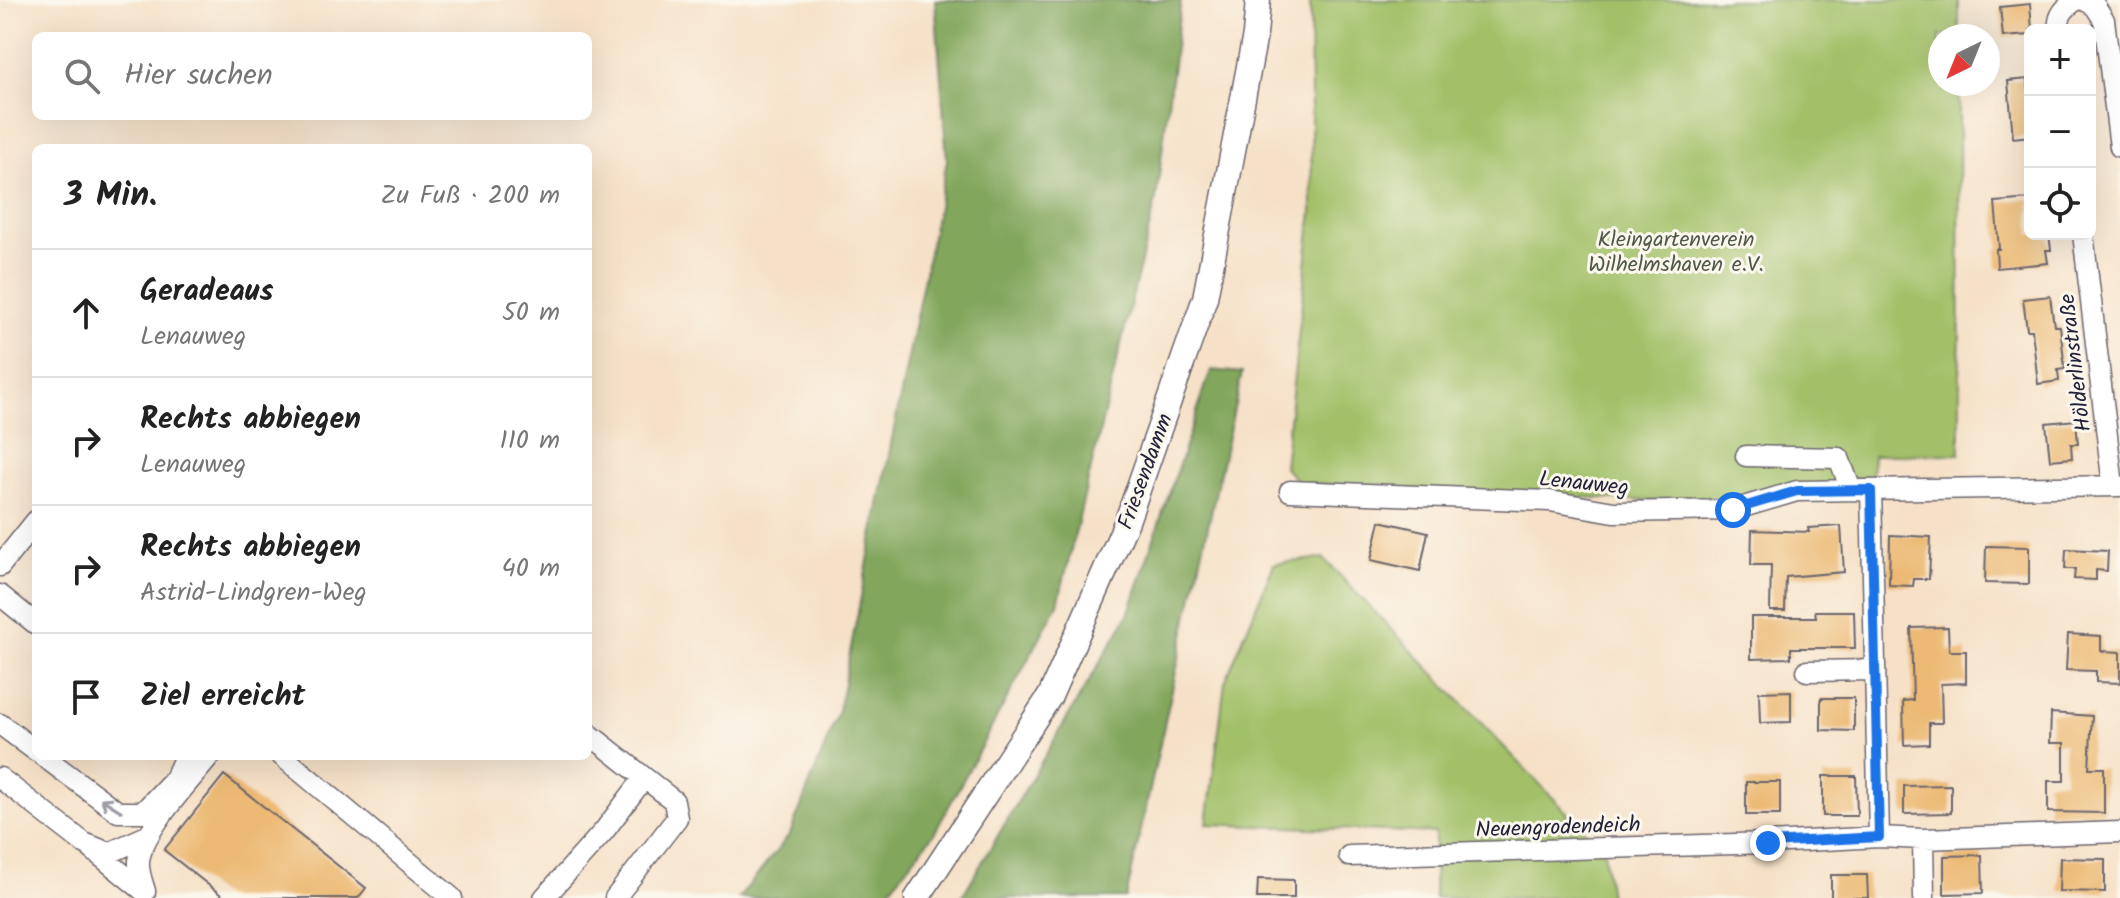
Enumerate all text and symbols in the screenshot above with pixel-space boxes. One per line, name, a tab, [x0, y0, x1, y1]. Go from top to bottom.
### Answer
north arrow	[1928, 24, 2000, 96]
map controls	[2024, 24, 2096, 240]
button: +	[2024, 24, 2096, 96]
search box	[32, 32, 592, 120]
text: Hier suchen	[124, 52, 273, 100]
icon: search	[60, 54, 104, 98]
button: −	[2024, 96, 2096, 168]
button: locate	[2024, 168, 2096, 240]
text: 3 Min.	[64, 169, 157, 223]
text: Zu Fuß · 200 m	[380, 175, 560, 217]
park label: Kleingartenverein Wilhelmshaven e.V.	[1588, 223, 1764, 283]
text: Geradeaus	[140, 268, 273, 316]
icon: ahead	[64, 291, 108, 335]
text: 50 m	[502, 292, 560, 334]
street label: Hölderlinstraße	[2051, 292, 2102, 434]
text: Lenauweg	[140, 316, 246, 358]
text: Rechts abbiegen	[140, 396, 361, 444]
street label: Friesendamm	[1109, 409, 1184, 535]
icon: right	[64, 419, 108, 463]
text: 110 m	[500, 420, 560, 462]
text: Lenauweg	[140, 444, 246, 486]
street label: Lenauweg	[1537, 462, 1630, 507]
route start	[1715, 492, 1751, 528]
text: Rechts abbiegen	[140, 524, 361, 572]
icon: right	[64, 547, 108, 591]
text: 40 m	[502, 548, 560, 590]
text: Astrid-Lindgren-Weg	[140, 572, 367, 614]
text: Ziel erreicht	[140, 673, 305, 721]
icon: arrive	[64, 675, 108, 719]
one-way arrow	[100, 797, 122, 813]
street label: Neuengrodendeich	[1475, 808, 1641, 849]
route end	[1750, 825, 1786, 861]

